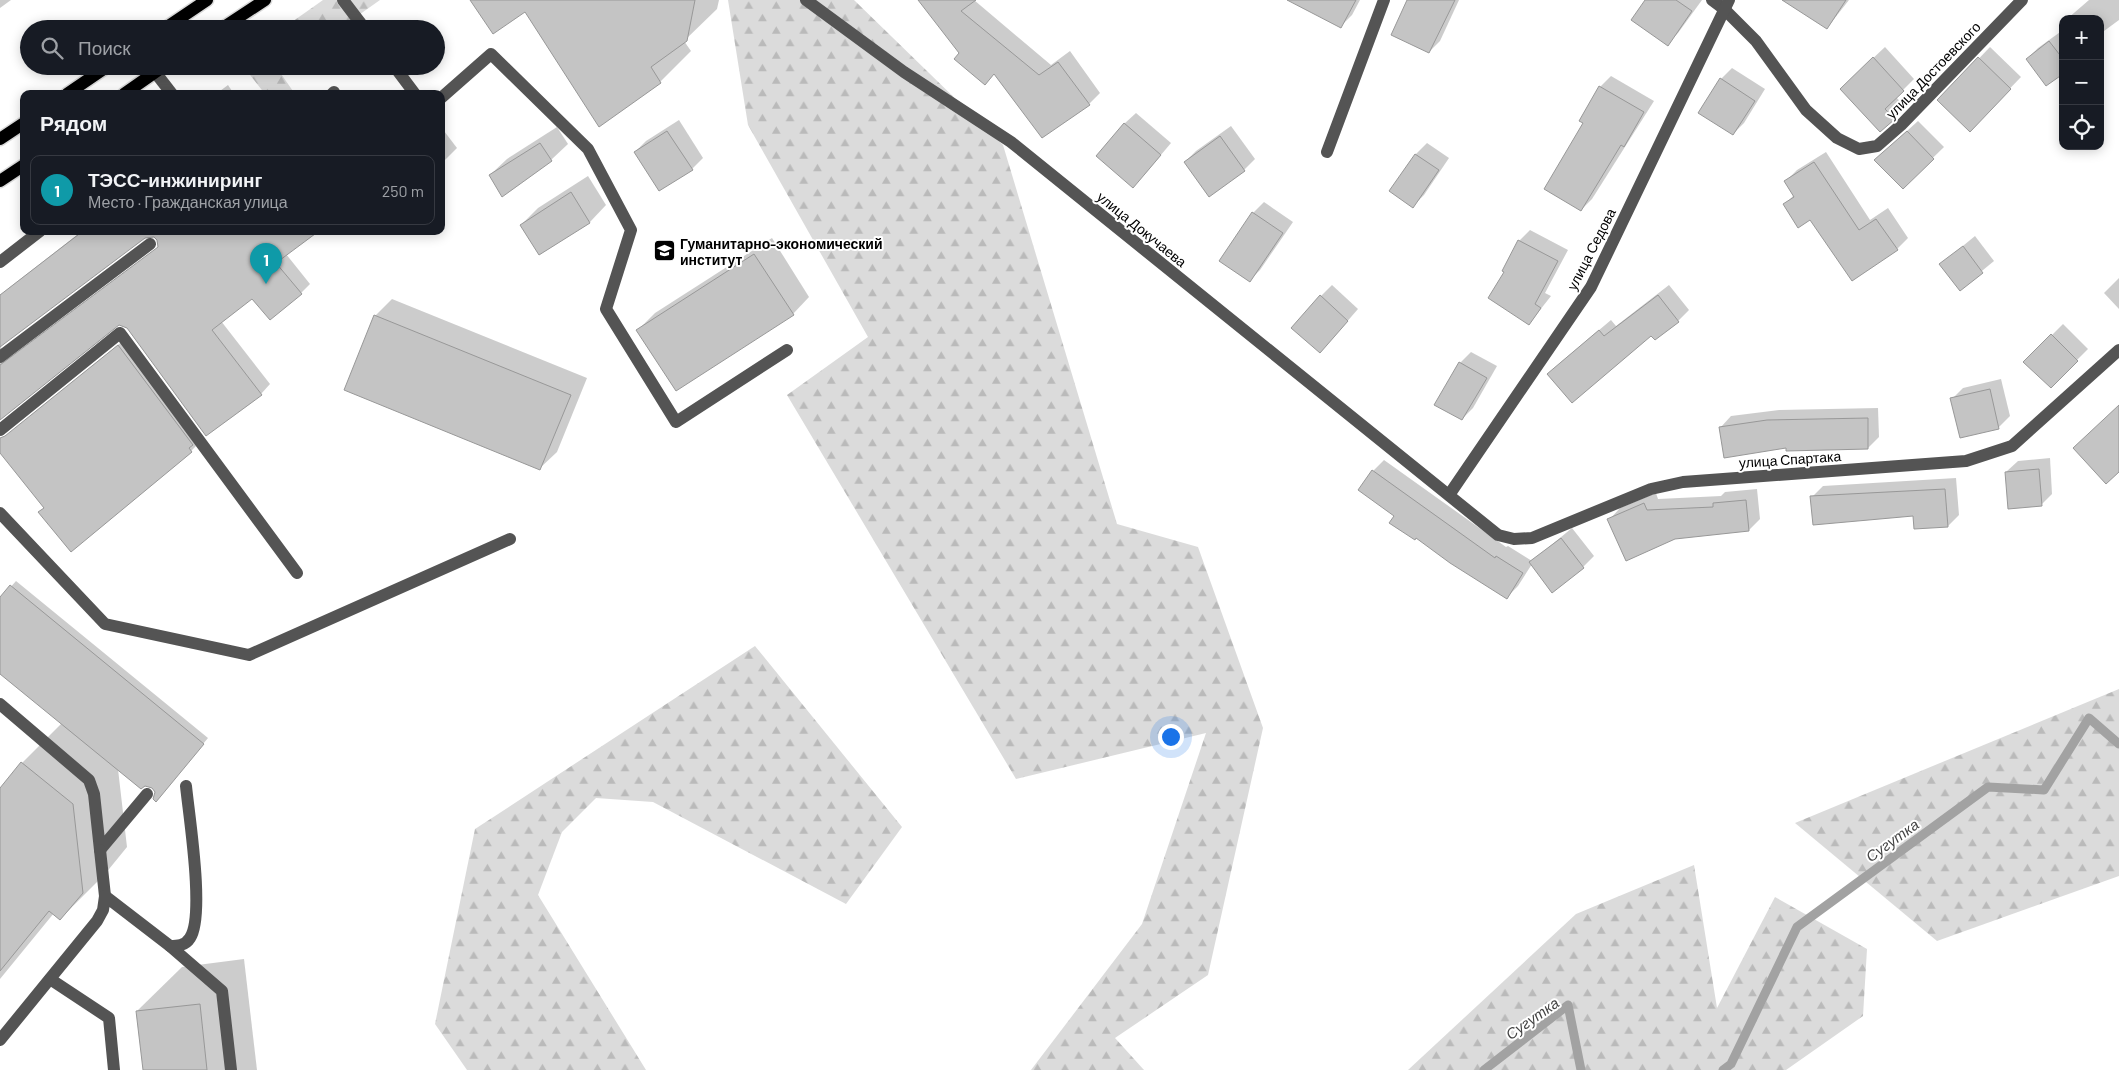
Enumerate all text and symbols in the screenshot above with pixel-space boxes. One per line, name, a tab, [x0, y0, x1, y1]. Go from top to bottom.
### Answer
map controls	[2059, 15, 2104, 150]
button: +	[2059, 15, 2104, 60]
street label: улица Достоевского	[1882, 18, 1984, 122]
search box	[20, 20, 445, 75]
icon: search	[38, 34, 66, 62]
text: Поиск	[78, 36, 131, 59]
button: −	[2059, 60, 2104, 105]
button: locate	[2059, 105, 2104, 150]
text: Рядом	[40, 110, 107, 135]
text: ТЭСС-инжиниринг	[88, 168, 262, 191]
text: 1	[54, 181, 60, 200]
text: 250 m	[382, 181, 424, 200]
street label: улица Докучаева	[1094, 188, 1190, 270]
text: Место · Гражданская улица	[88, 192, 288, 211]
street label: улица Седова	[1563, 205, 1619, 293]
place label: Гуманитарно-экономический институт	[680, 235, 883, 268]
school or university icon: Гуманитарно-экономический институт	[652, 239, 676, 263]
pin: 1	[250, 243, 282, 284]
street label: улица Спартака	[1738, 447, 1842, 471]
your location	[1158, 724, 1184, 750]
water label: Сугутка	[1862, 815, 1922, 865]
water label: Сугутка	[1502, 993, 1562, 1043]

